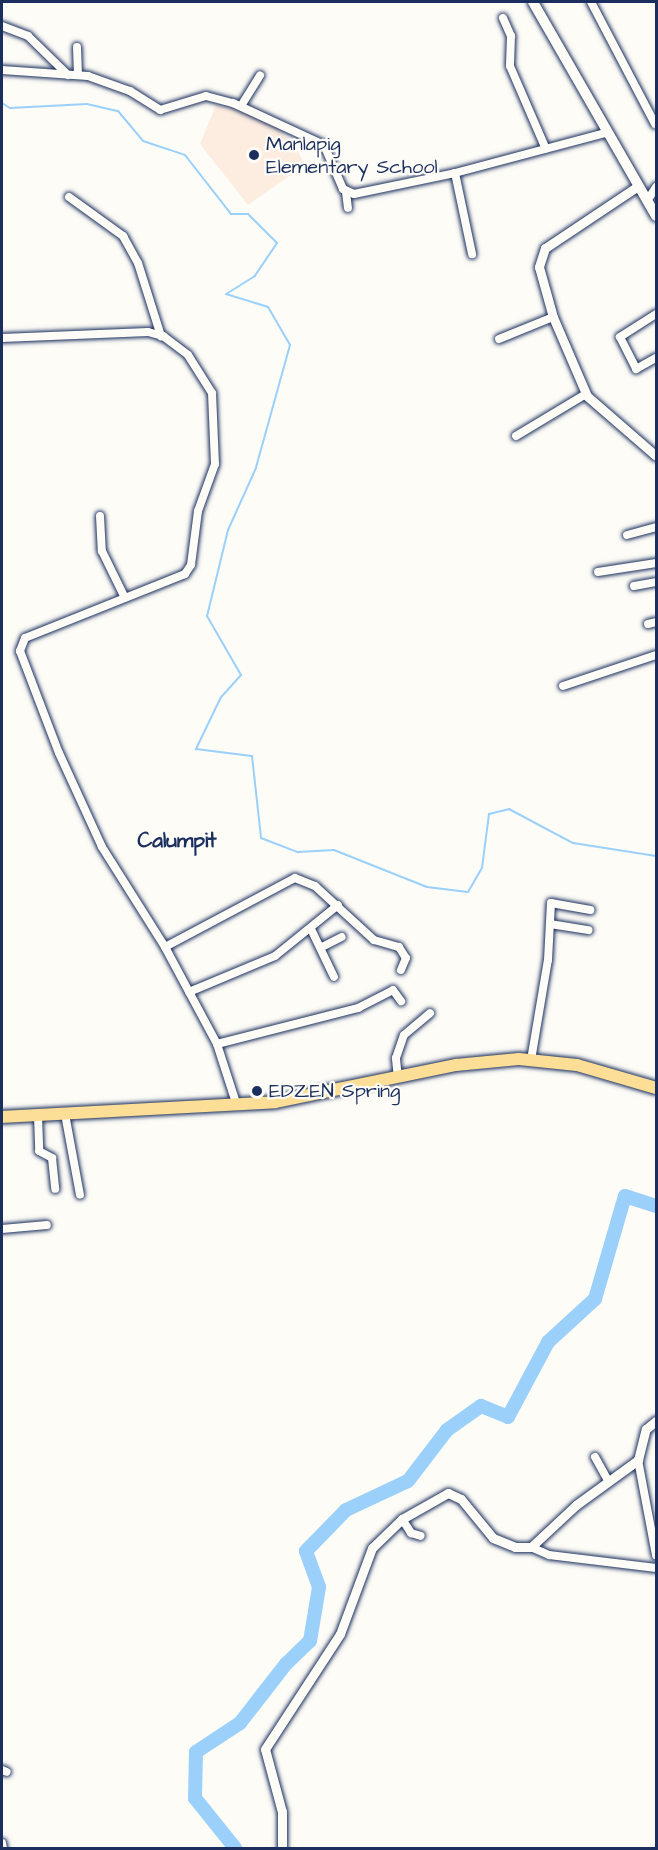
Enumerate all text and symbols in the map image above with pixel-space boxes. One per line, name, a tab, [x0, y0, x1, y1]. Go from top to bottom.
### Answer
place label: Manlapig Elementary School	[266, 132, 438, 179]
marker: Manlapig Elementary School	[247, 148, 261, 162]
district label: Calumpit	[137, 828, 217, 854]
place label: EDZEN Spring	[269, 1079, 400, 1103]
marker: EDZEN Spring	[250, 1084, 264, 1098]

